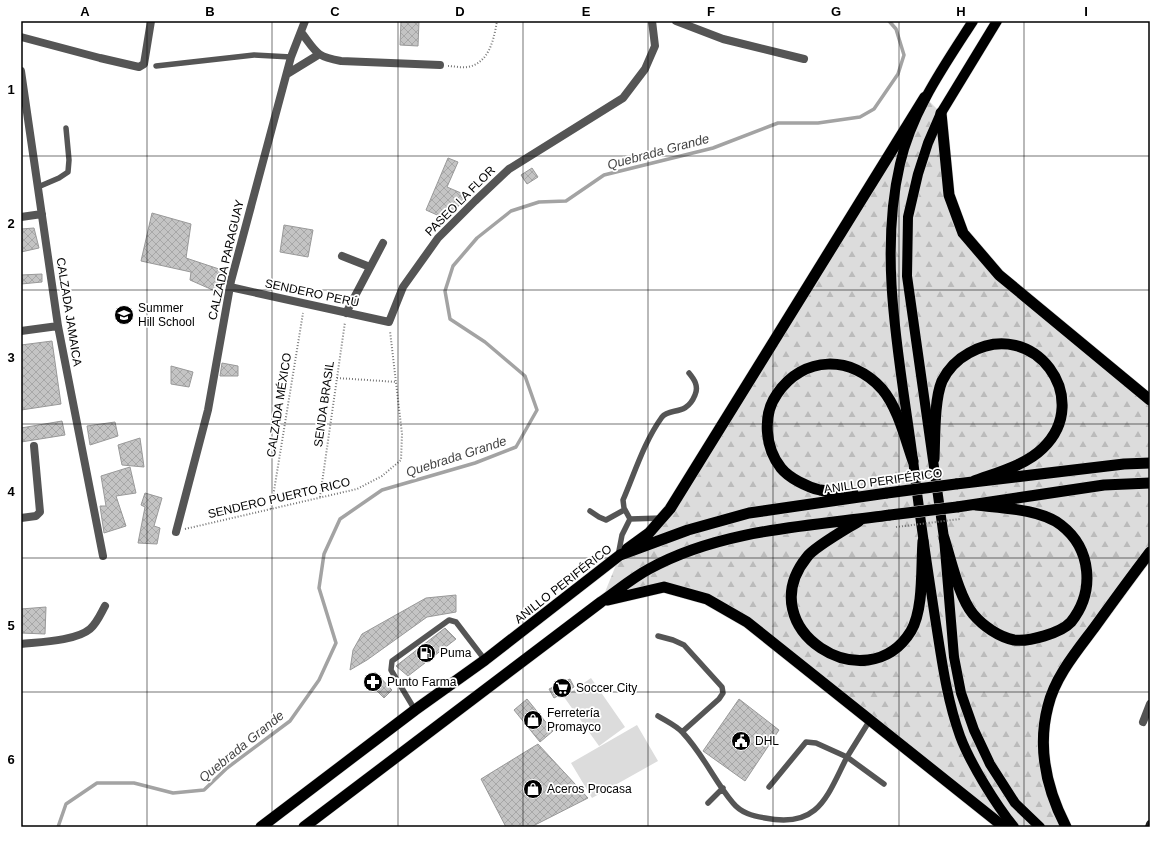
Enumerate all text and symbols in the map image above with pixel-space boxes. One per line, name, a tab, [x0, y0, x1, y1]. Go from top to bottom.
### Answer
text: A	[80, 4, 90, 19]
text: B	[205, 4, 215, 19]
text: C	[330, 4, 340, 19]
text: D	[455, 4, 465, 19]
text: E	[582, 4, 591, 19]
text: F	[707, 4, 715, 19]
text: G	[831, 4, 841, 19]
text: H	[956, 4, 966, 19]
text: I	[1084, 4, 1088, 19]
text: 1	[7, 82, 15, 97]
water label: Quebrada Grande	[606, 131, 711, 172]
street label: PASEO LA FLOR	[422, 163, 498, 239]
street label: CALZADA PARAGUAY	[205, 199, 247, 321]
text: 2	[7, 216, 15, 231]
street label: CALZADA JAMAICA	[53, 257, 85, 367]
street label: SENDERO PERÚ	[264, 275, 361, 310]
place label: Summer Hill School	[138, 301, 195, 329]
school or university icon: Summer Hill School	[113, 304, 135, 326]
text: 3	[7, 350, 15, 365]
street label: CALZADA MÉXICO	[263, 352, 294, 458]
street label: SENDA BRASIL	[311, 360, 337, 448]
water label: Quebrada Grande	[404, 433, 508, 480]
street label: ANILLO PERIFÉRICO	[823, 465, 943, 496]
street label: SENDERO PUERTO RICO	[206, 475, 352, 521]
text: 4	[7, 484, 15, 499]
street label: ANILLO PERIFÉRICO	[511, 541, 614, 626]
text: 5	[7, 618, 15, 633]
fuel station icon: Puma	[415, 642, 437, 664]
place label: Puma	[440, 646, 472, 660]
pharmacy icon: Punto Farma	[362, 671, 384, 693]
place label: Punto Farma	[387, 675, 457, 689]
supermarket icon: Soccer City	[551, 677, 573, 699]
place label: Soccer City	[576, 681, 637, 695]
place label: Ferretería Promayco	[547, 706, 601, 734]
water label: Quebrada Grande	[196, 708, 287, 785]
shop icon: Ferretería Promayco	[522, 709, 544, 731]
public building icon: DHL	[730, 730, 752, 752]
place label: DHL	[755, 734, 779, 748]
text: 6	[7, 752, 15, 767]
shop icon: Aceros Procasa	[522, 778, 544, 800]
place label: Aceros Procasa	[547, 782, 632, 796]

